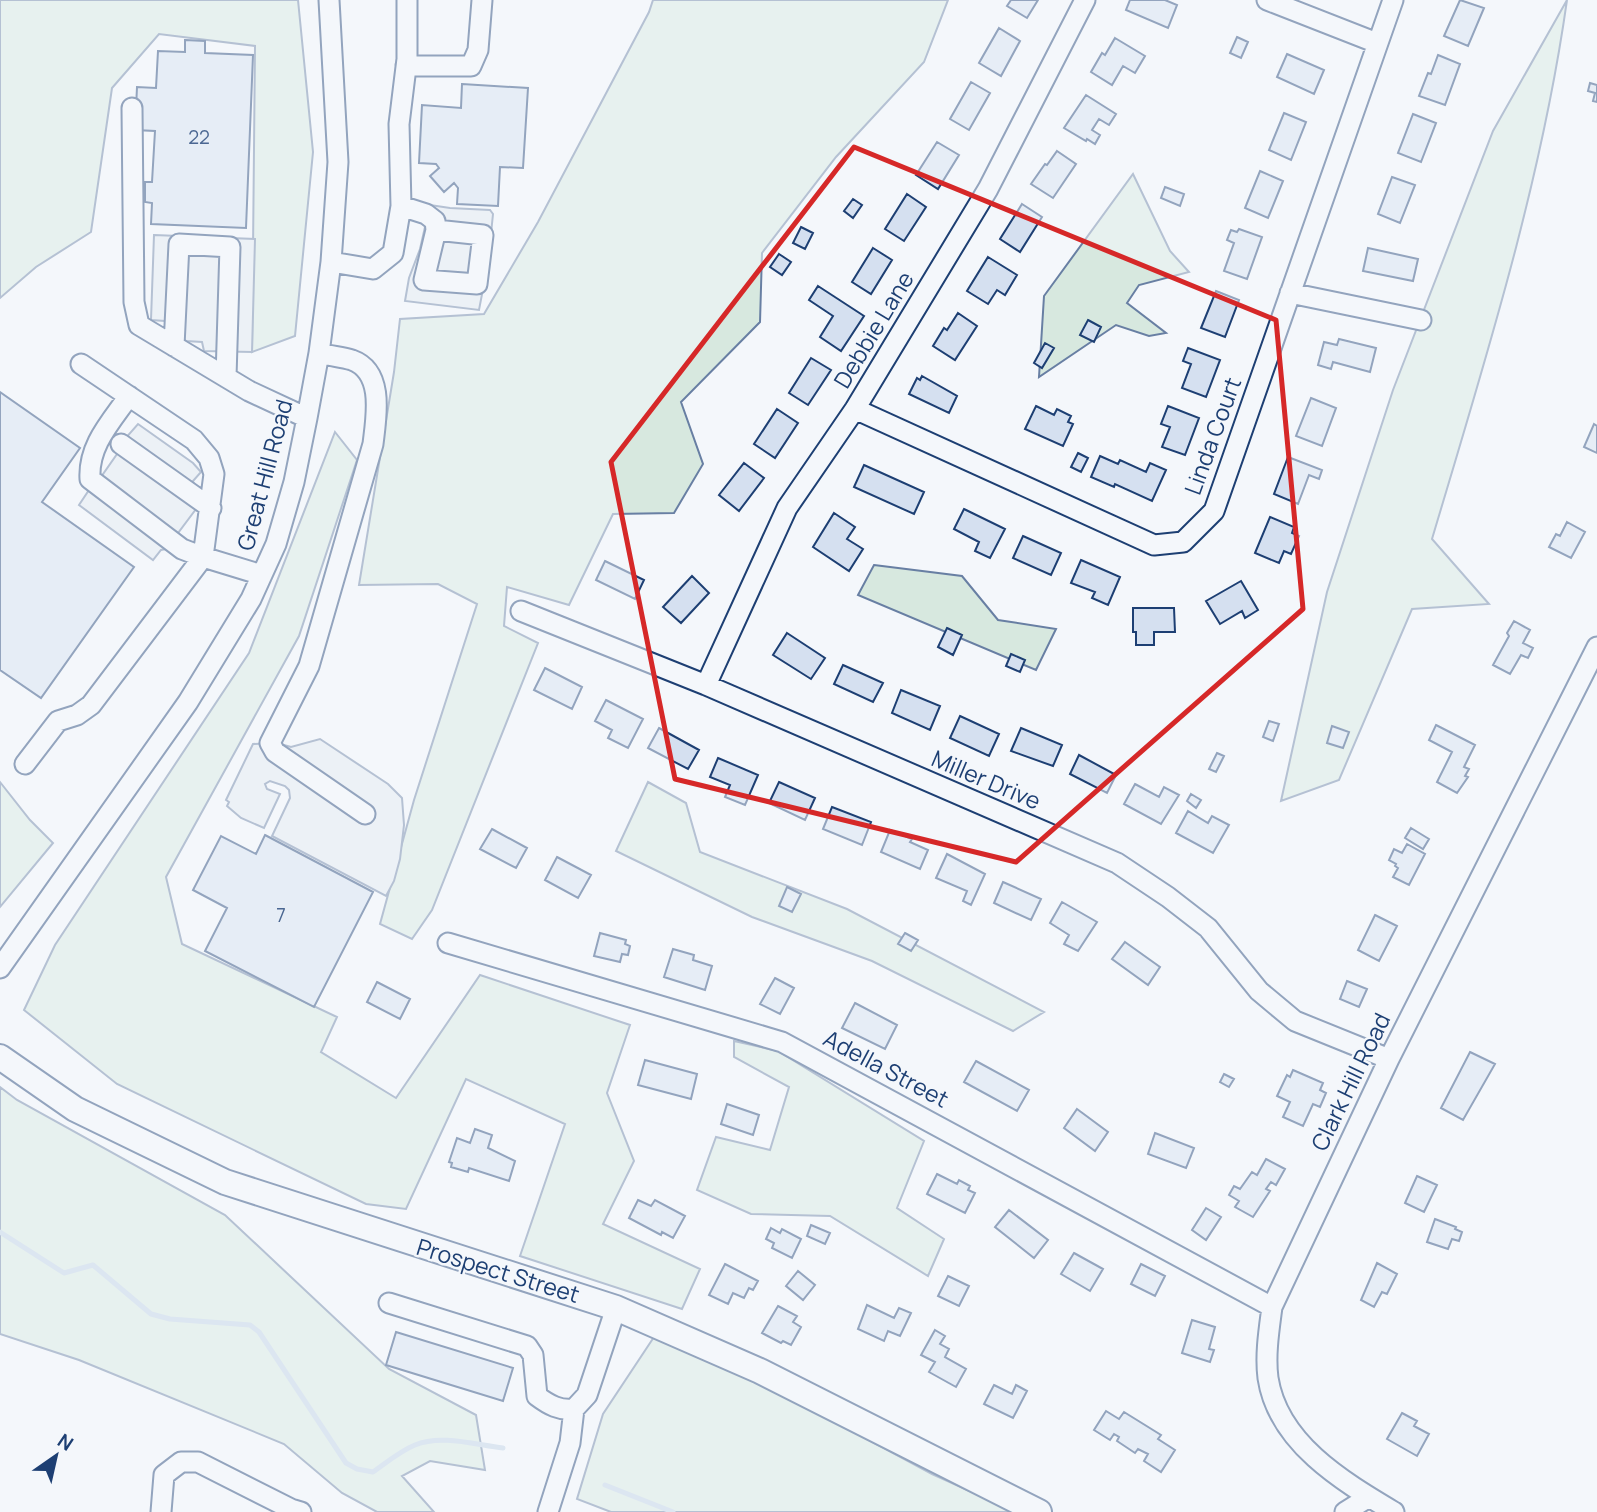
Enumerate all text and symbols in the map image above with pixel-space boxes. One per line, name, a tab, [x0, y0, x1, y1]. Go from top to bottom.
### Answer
house number: 22	[188, 124, 210, 150]
street label: Debbie Lane	[826, 265, 921, 394]
street label: Linda Court	[1176, 372, 1248, 499]
street label: Great Hill Road	[229, 396, 300, 554]
street label: Miller Drive	[927, 742, 1046, 816]
house number: 7	[276, 902, 286, 928]
street label: Clark Hill Road	[1303, 1007, 1397, 1156]
street label: Adella Street	[818, 1022, 955, 1114]
street label: Prospect Street	[413, 1230, 584, 1310]
north arrow	[21, 1421, 91, 1491]
text: N	[53, 1427, 78, 1457]

